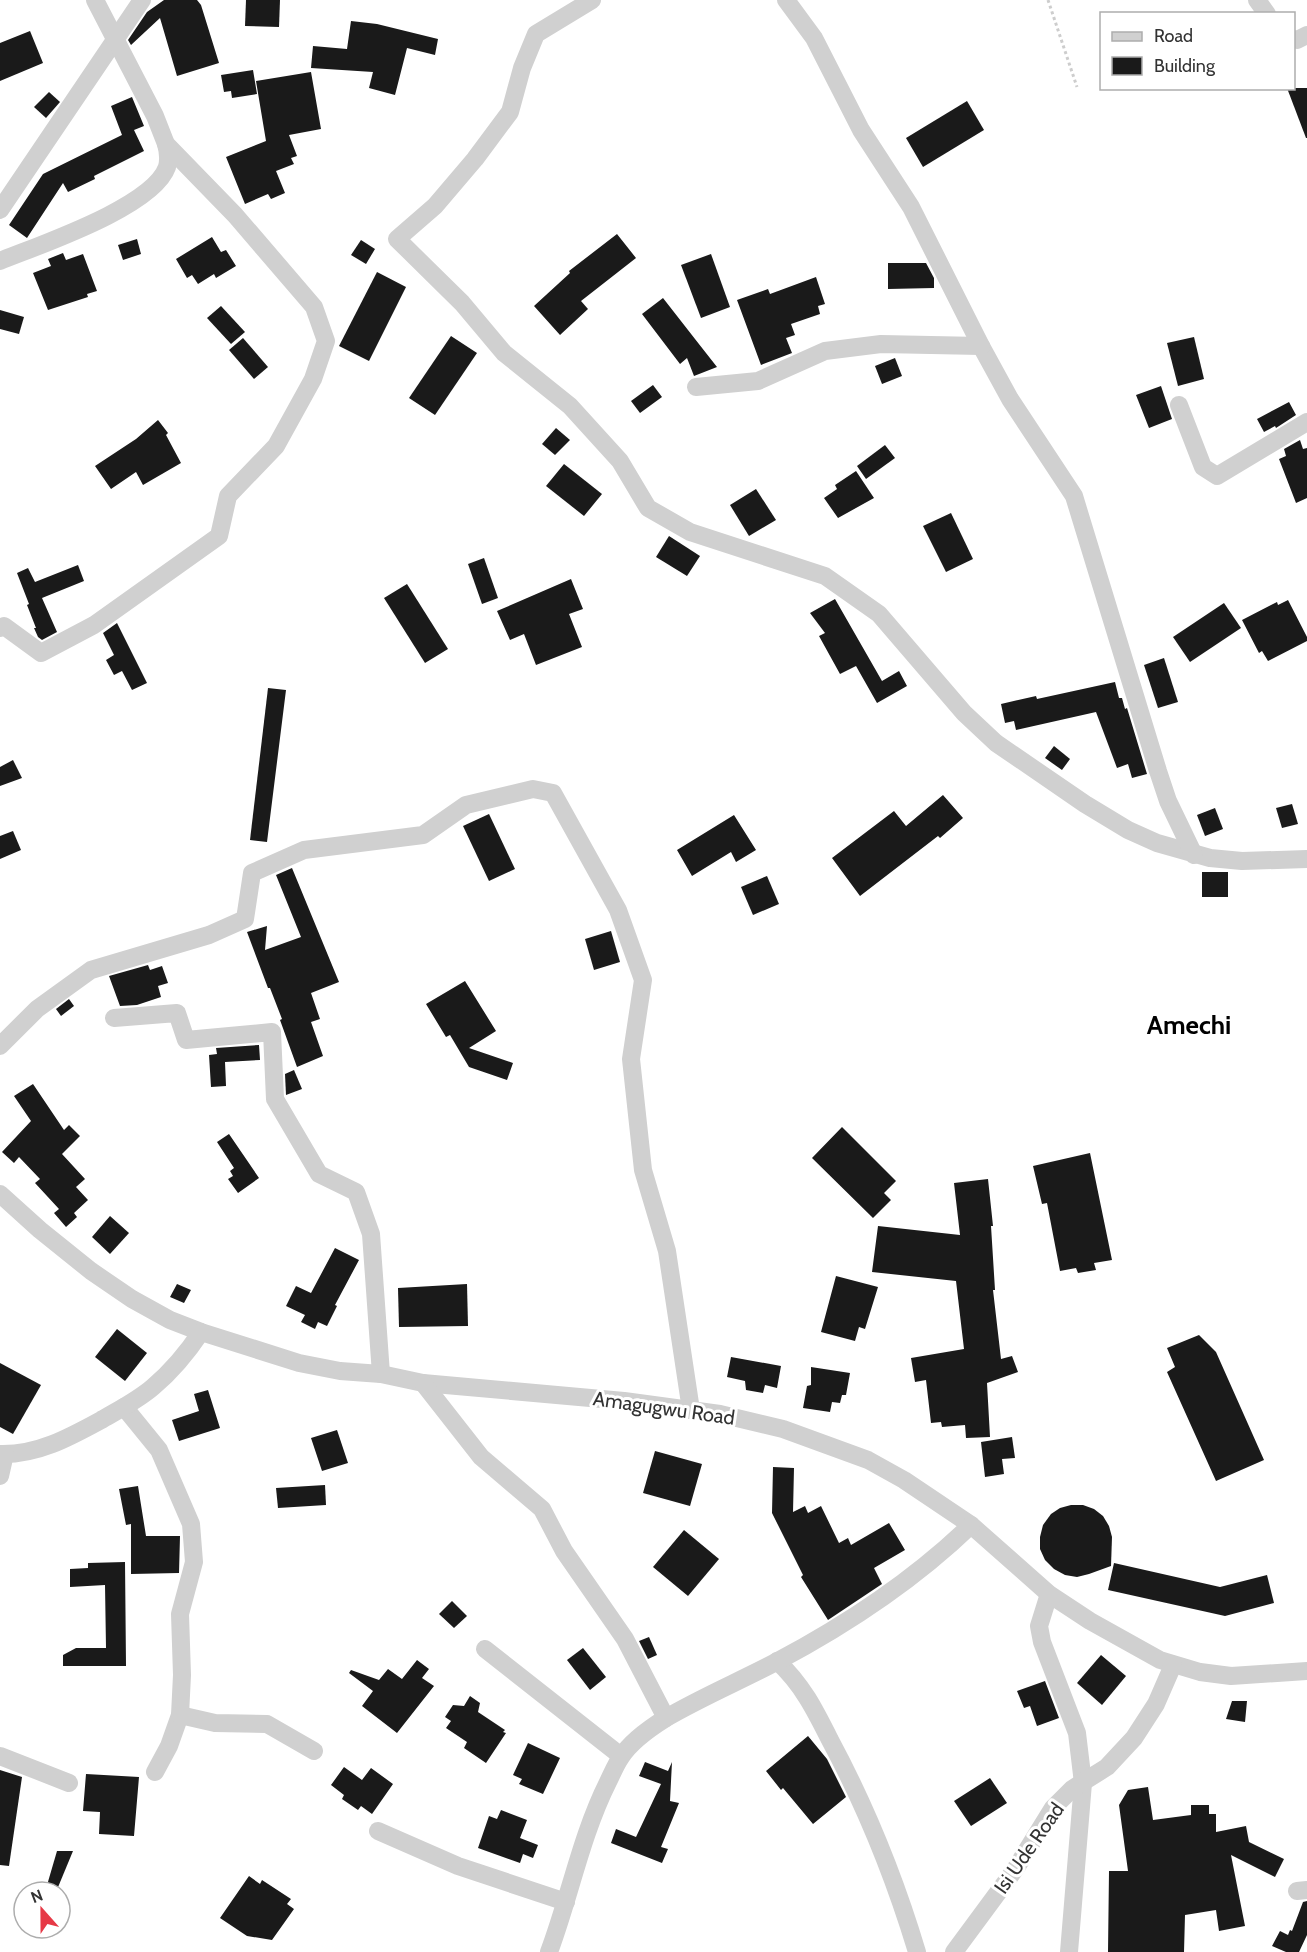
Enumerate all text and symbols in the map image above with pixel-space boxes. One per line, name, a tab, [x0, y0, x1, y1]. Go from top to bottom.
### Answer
legend	[1100, 12, 1295, 90]
text: Road	[1154, 25, 1193, 47]
text: Building	[1154, 55, 1216, 77]
district label: Amechi	[1147, 1009, 1231, 1041]
street label: Amagugwu Road	[592, 1386, 736, 1430]
street label: Isi Ude Road	[989, 1798, 1069, 1898]
north arrow	[12, 1880, 72, 1940]
text: N	[28, 1886, 45, 1907]

